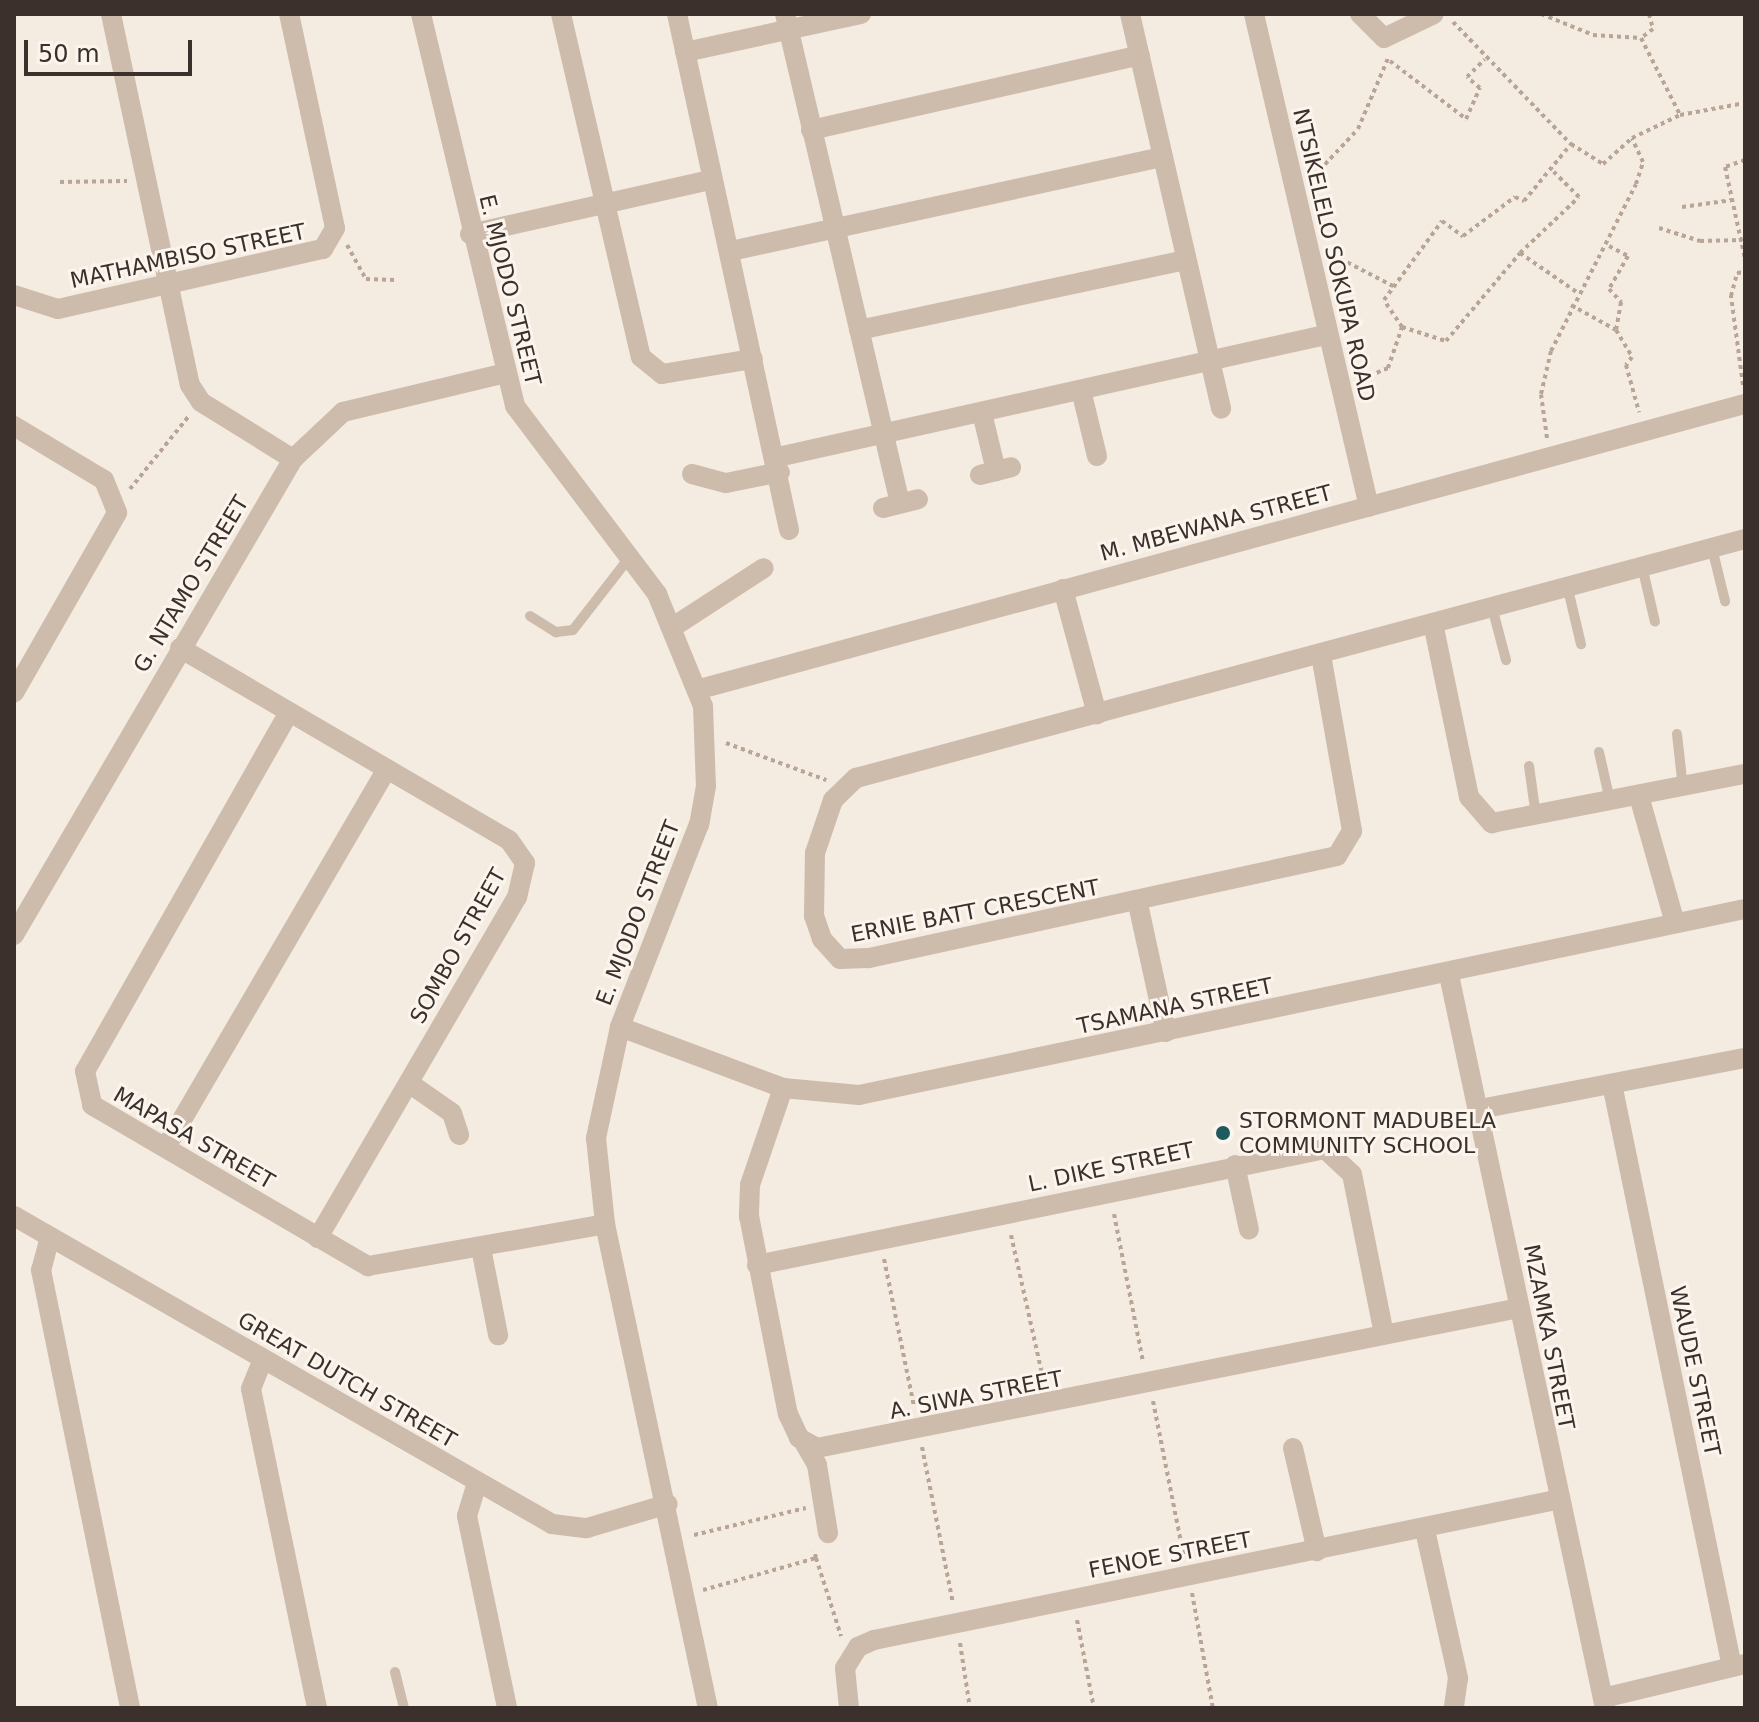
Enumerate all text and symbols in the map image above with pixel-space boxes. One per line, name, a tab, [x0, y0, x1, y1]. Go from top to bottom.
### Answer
scale bar	[28, 24, 196, 74]
text: 50 m	[38, 40, 100, 68]
street label: NTSIKELELO SOKUPA ROAD	[1287, 106, 1381, 404]
street label: E. MJODO STREET	[474, 192, 546, 388]
street label: MATHAMBISO STREET	[68, 218, 308, 294]
street label: M. MBEWANA STREET	[1097, 479, 1335, 567]
street label: G. NTAMO STREET	[128, 491, 254, 677]
street label: E. MJODO STREET	[591, 817, 685, 1009]
street label: SOMBO STREET	[404, 864, 512, 1028]
street label: ERNIE BATT CRESCENT	[848, 874, 1102, 948]
street label: TSAMANA STREET	[1075, 972, 1275, 1040]
street label: MAPASA STREET	[109, 1081, 279, 1195]
place label: STORMONT MADUBELA COMMUNITY SCHOOL	[1239, 1107, 1496, 1158]
marker: STORMONT MADUBELA COMMUNITY SCHOOL	[1214, 1124, 1232, 1142]
street label: L. DIKE STREET	[1026, 1137, 1196, 1197]
street label: MZAMKA STREET	[1518, 1242, 1580, 1432]
street label: WAUDE STREET	[1664, 1283, 1726, 1459]
street label: GREAT DUTCH STREET	[233, 1307, 461, 1453]
street label: A. SIWA STREET	[887, 1365, 1065, 1425]
street label: FENOE STREET	[1086, 1526, 1254, 1584]

